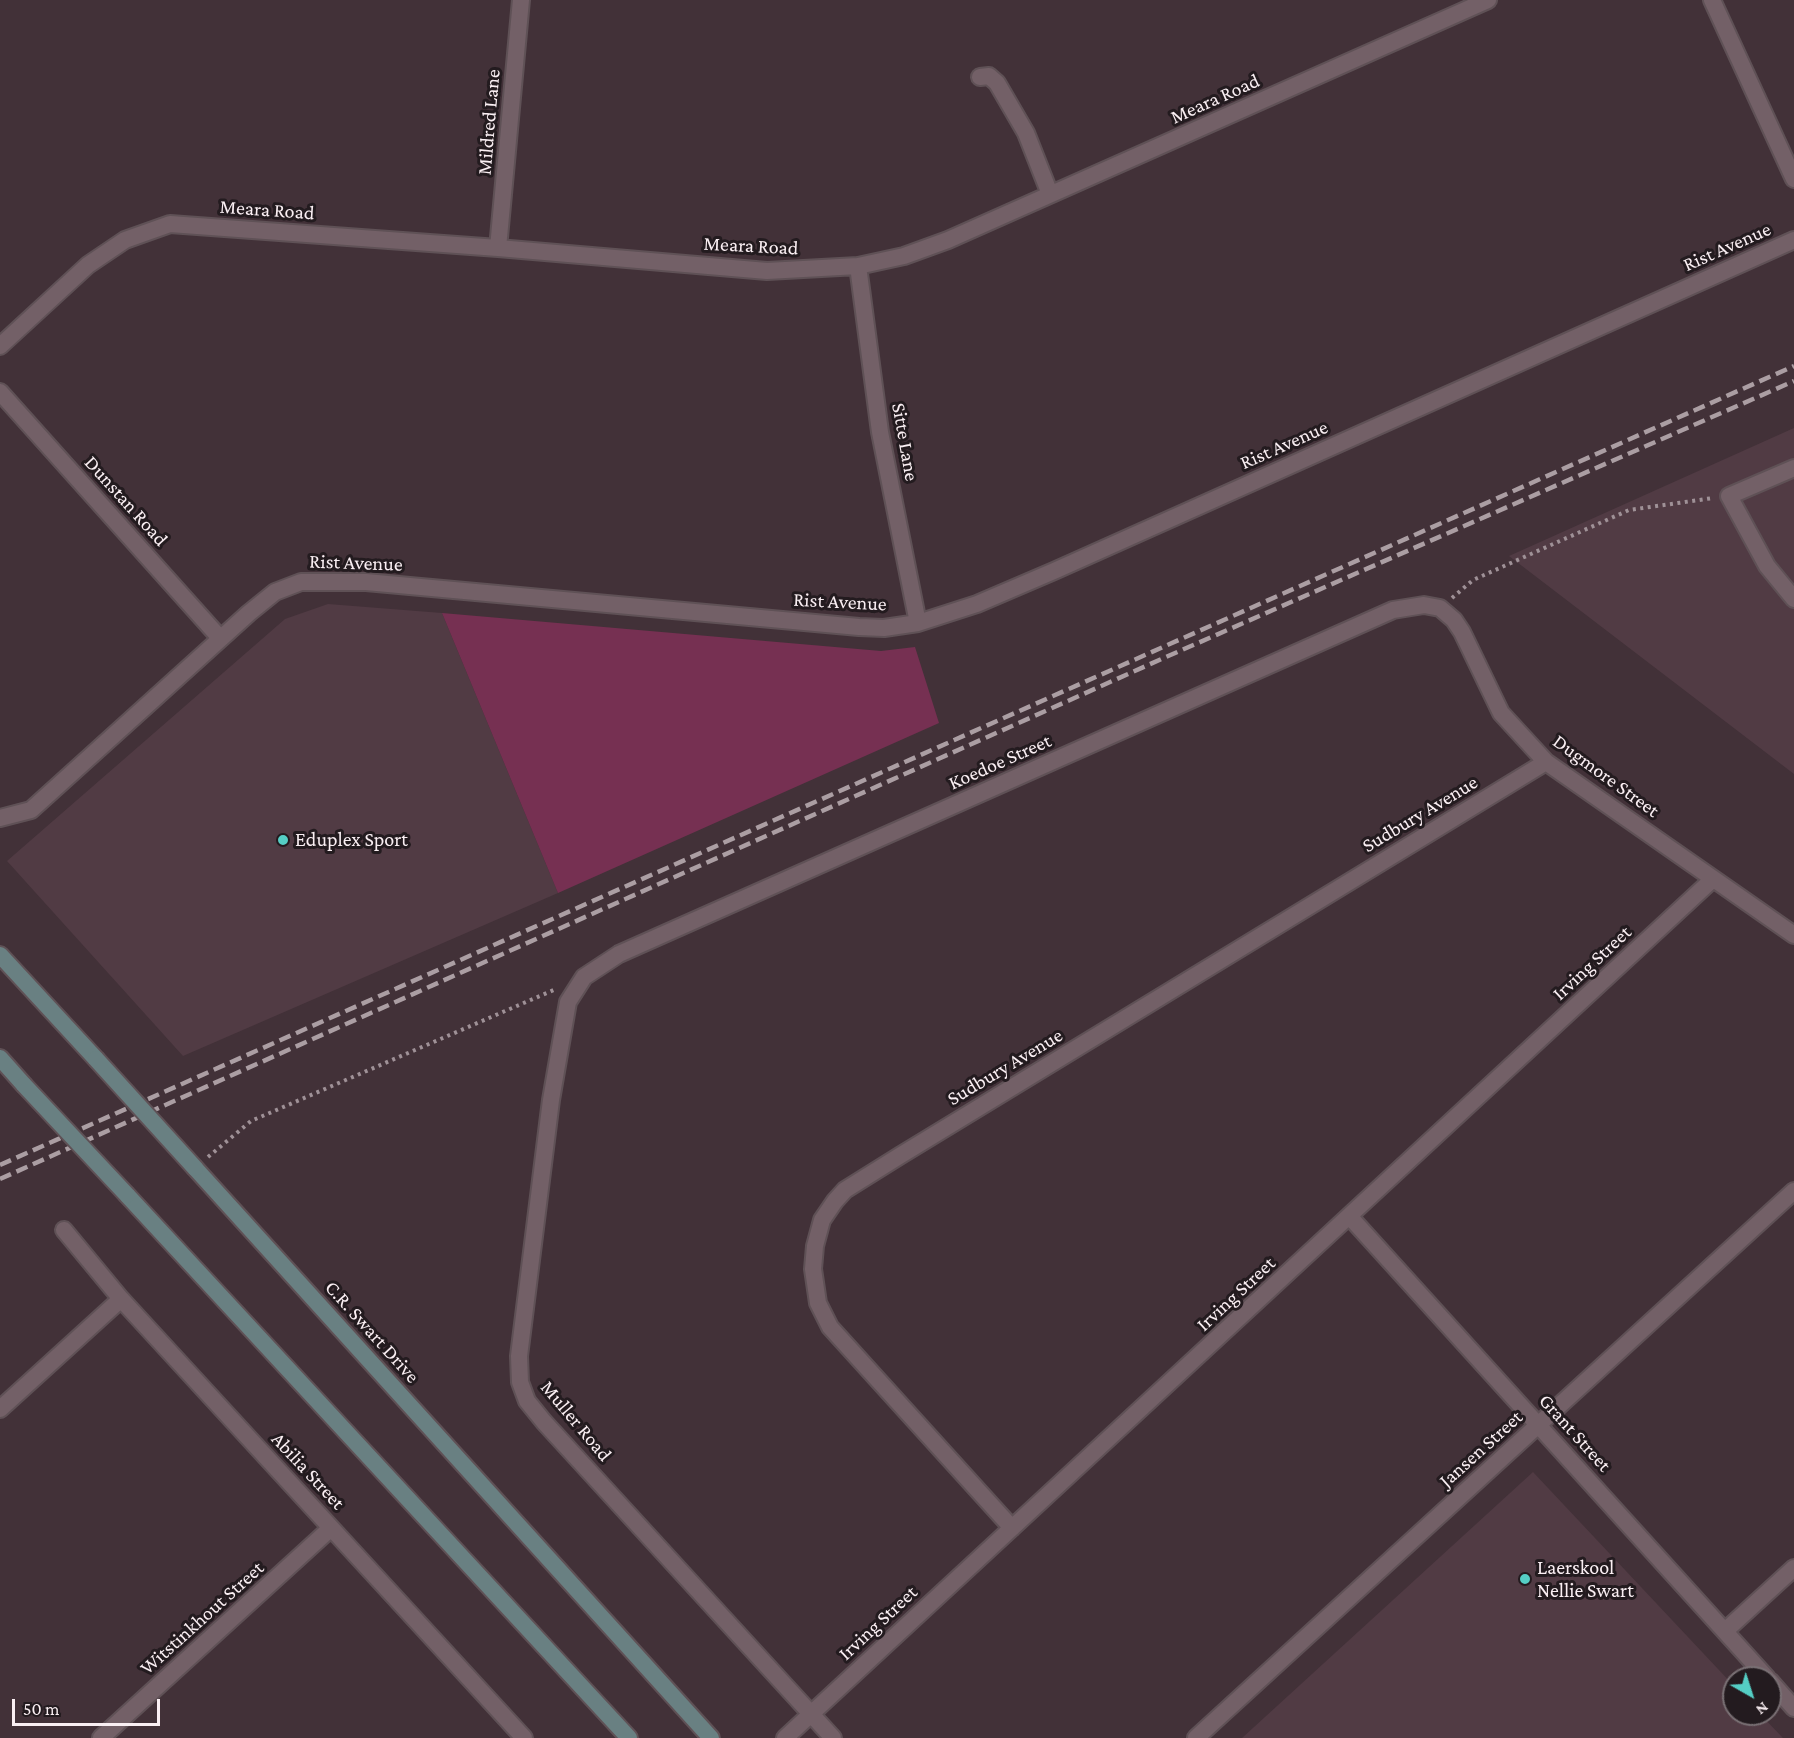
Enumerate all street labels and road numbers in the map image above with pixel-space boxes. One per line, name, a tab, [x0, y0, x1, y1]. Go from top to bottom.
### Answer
street label: Mildred Lane	[472, 68, 506, 176]
street label: Meara Road	[1167, 69, 1263, 129]
street label: Meara Road	[219, 195, 315, 225]
street label: Rist Avenue	[1679, 217, 1775, 277]
street label: Meara Road	[703, 232, 799, 260]
street label: Sitte Lane	[886, 401, 924, 483]
street label: Rist Avenue	[1236, 415, 1332, 475]
street label: Dunstan Road	[79, 451, 173, 551]
street label: Rist Avenue	[309, 549, 403, 577]
street label: Rist Avenue	[793, 588, 887, 616]
street label: Koedoe Street	[945, 729, 1055, 795]
street label: Dugmore Street	[1548, 729, 1664, 823]
street label: Sudbury Avenue	[1358, 770, 1482, 858]
street label: Irving Street	[1548, 921, 1636, 1005]
street label: Sudbury Avenue	[943, 1023, 1067, 1111]
street label: Irving Street	[1192, 1252, 1280, 1336]
street label: C.R. Swart Drive	[320, 1276, 424, 1388]
street label: Muller Road	[535, 1376, 617, 1466]
street label: Grant Street	[1534, 1389, 1616, 1477]
street label: Jansen Street	[1434, 1405, 1528, 1493]
street label: Abilia Street	[266, 1427, 350, 1515]
street label: Witstinkhout Street	[135, 1556, 269, 1680]
street label: Irving Street	[834, 1581, 922, 1665]

